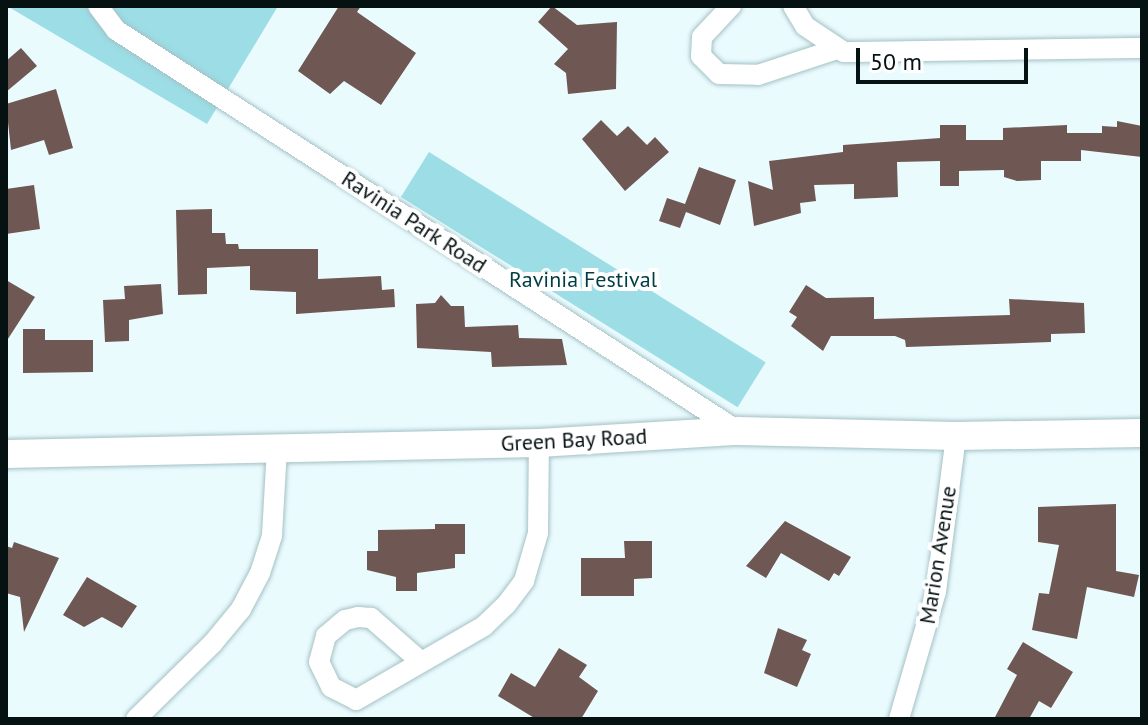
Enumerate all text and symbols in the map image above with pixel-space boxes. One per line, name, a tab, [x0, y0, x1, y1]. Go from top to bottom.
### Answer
scale bar	[860, 32, 1032, 82]
text: 50 m	[870, 46, 922, 77]
street label: Ravinia Park Road	[336, 165, 492, 279]
park label: Ravinia Festival	[509, 267, 657, 293]
street label: Green Bay Road	[500, 423, 648, 457]
street label: Marion Avenue	[914, 484, 962, 626]

